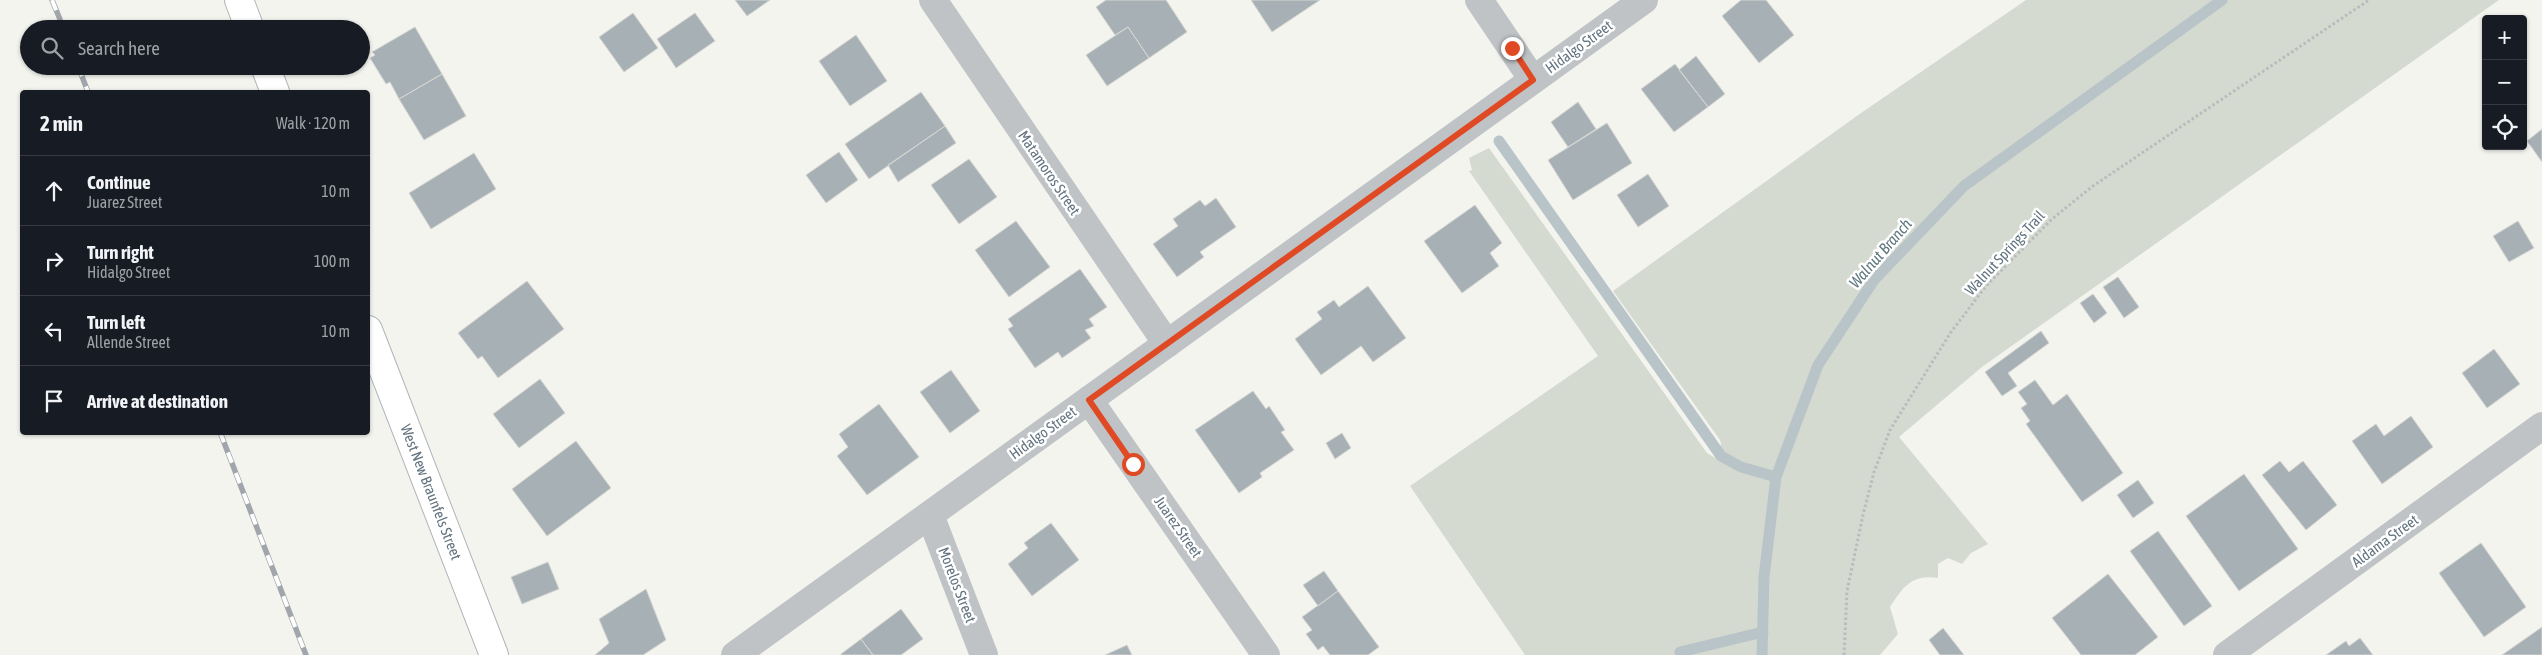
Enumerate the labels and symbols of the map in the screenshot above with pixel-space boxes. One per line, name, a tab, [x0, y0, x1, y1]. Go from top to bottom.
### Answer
street label: Hidalgo Street	[1542, 17, 1615, 76]
route end	[1501, 37, 1524, 60]
street label: Matamoros Street	[1015, 127, 1084, 218]
street label: Walnut Springs Trail	[1961, 207, 2048, 298]
water label: Walnut Branch	[1845, 215, 1915, 291]
street label: Hidalgo Street	[1006, 403, 1079, 462]
street label: West New Braunfels Street	[397, 422, 465, 562]
route start	[1122, 453, 1145, 476]
street label: Juarez Street	[1151, 493, 1206, 561]
street label: Aldama Street	[2348, 511, 2421, 570]
street label: Morelos Street	[935, 545, 980, 625]

